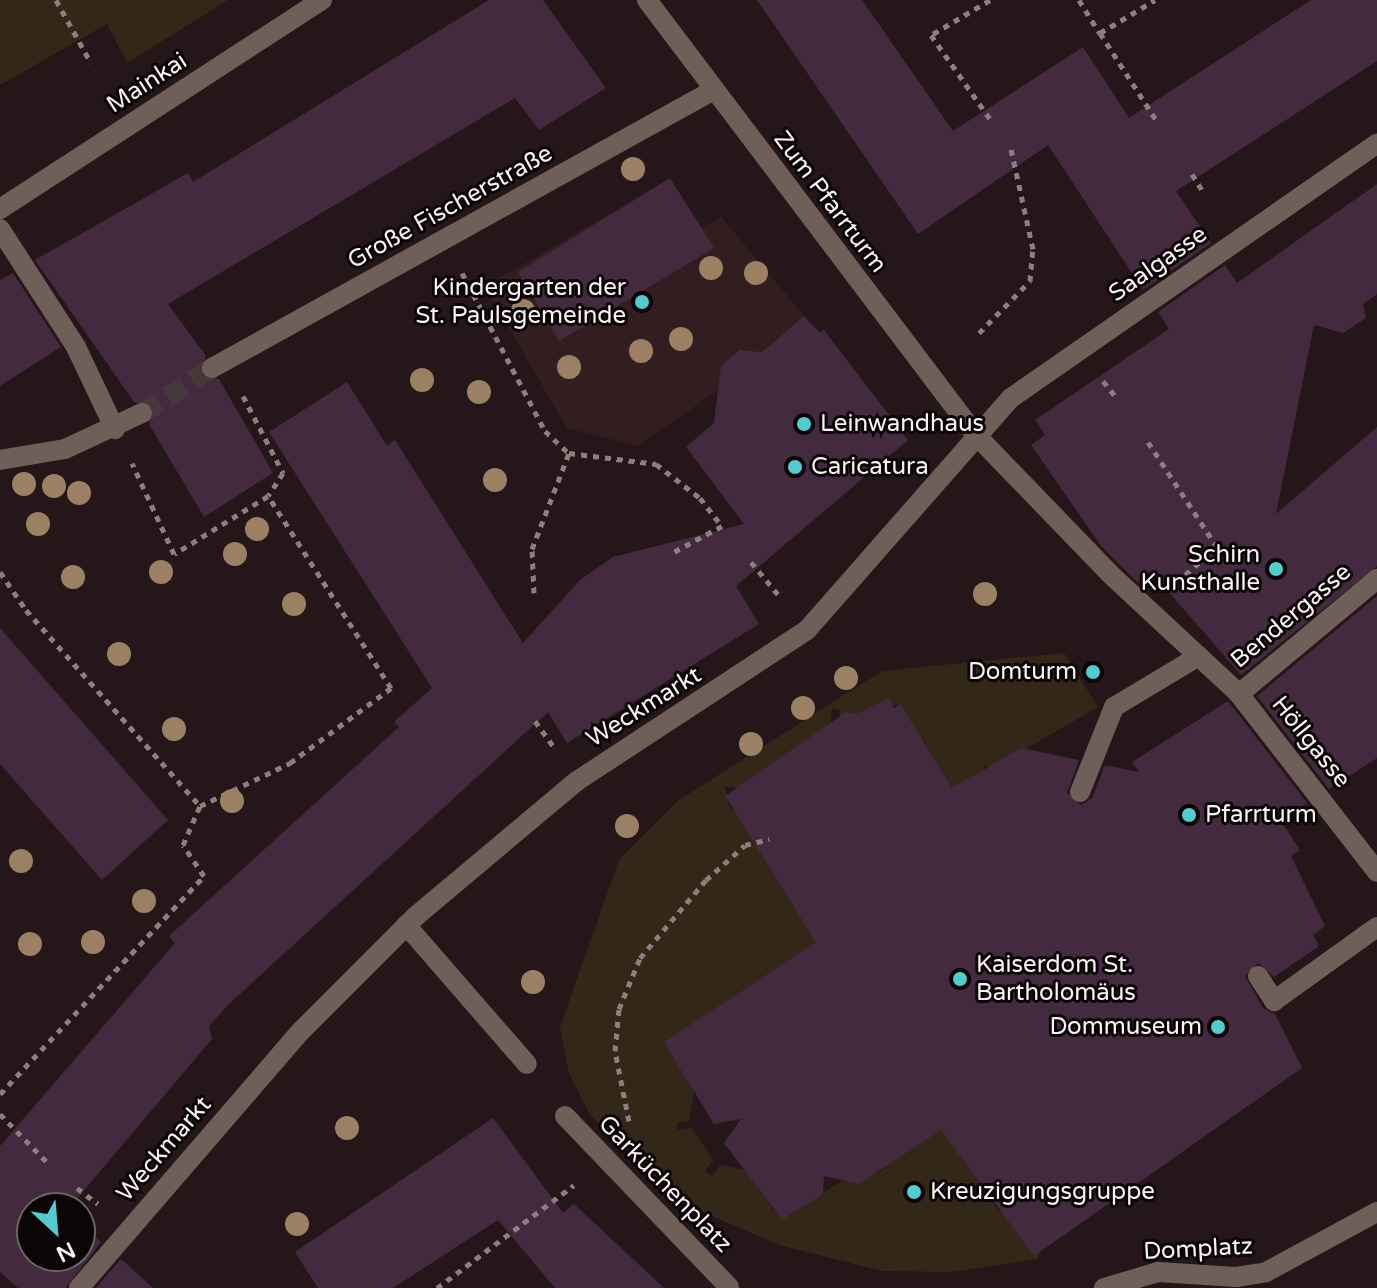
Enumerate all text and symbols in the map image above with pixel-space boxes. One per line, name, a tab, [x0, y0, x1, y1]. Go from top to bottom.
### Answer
street label: Mainkai	[102, 47, 192, 119]
street label: Zum Pfarrturm	[767, 125, 893, 279]
street label: Große Fischerstraße	[343, 139, 557, 275]
street label: Saalgasse	[1103, 220, 1213, 308]
place label: Kindergarten der St. Paulsgemeinde	[415, 274, 626, 330]
marker: Kindergarten der St. Paulsgemeinde	[633, 293, 651, 311]
place label: Leinwandhaus	[820, 410, 984, 438]
marker: Leinwandhaus	[795, 415, 813, 433]
place label: Caricatura	[811, 453, 929, 481]
marker: Caricatura	[786, 458, 804, 476]
place label: Schirn Kunsthalle	[1140, 541, 1260, 597]
street label: Bendergasse	[1225, 558, 1357, 674]
marker: Schirn Kunsthalle	[1267, 560, 1285, 578]
place label: Domturm	[968, 658, 1077, 686]
street label: Weckmarkt	[581, 660, 707, 754]
marker: Domturm	[1084, 663, 1102, 681]
street label: Höllgasse	[1265, 690, 1357, 794]
place label: Pfarrturm	[1205, 801, 1317, 829]
marker: Pfarrturm	[1180, 806, 1198, 824]
place label: Kaiserdom St. Bartholomäus	[976, 951, 1136, 1007]
marker: Kaiserdom St. Bartholomäus	[951, 970, 969, 988]
place label: Dommuseum	[1050, 1013, 1202, 1041]
marker: Dommuseum	[1209, 1018, 1227, 1036]
street label: Weckmarkt	[111, 1091, 217, 1207]
street label: Garküchenplatz	[592, 1109, 738, 1259]
place label: Kreuzigungsgruppe	[930, 1178, 1155, 1206]
marker: Kreuzigungsgruppe	[905, 1183, 923, 1201]
north arrow	[16, 1192, 96, 1272]
street label: Domplatz	[1143, 1232, 1253, 1266]
text: N	[52, 1236, 79, 1267]

